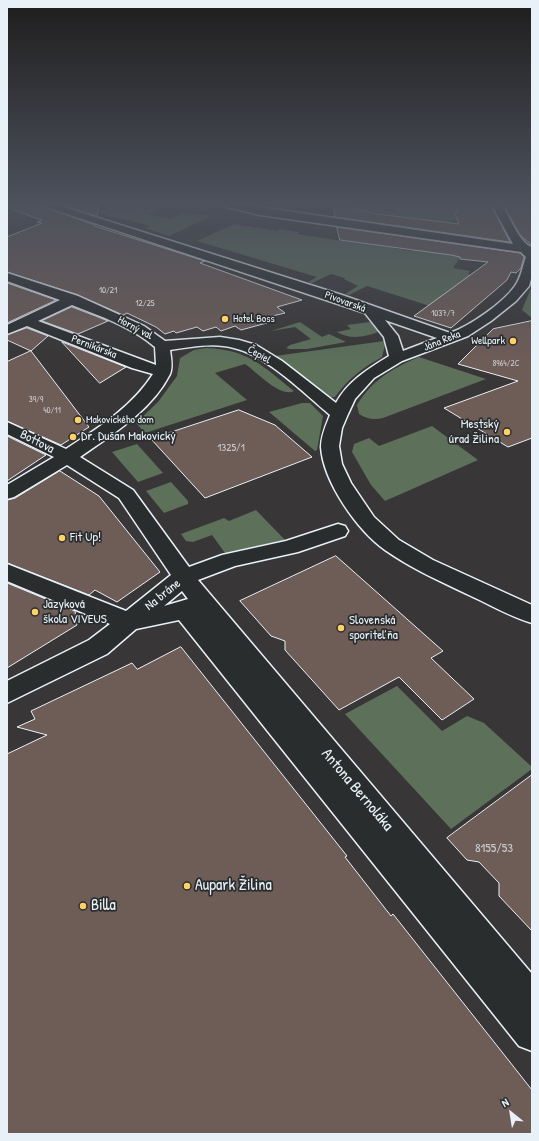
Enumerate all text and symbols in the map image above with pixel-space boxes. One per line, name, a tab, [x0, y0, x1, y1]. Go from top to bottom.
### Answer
house number: 10/21	[99, 286, 117, 296]
street label: Pivovarská	[323, 289, 367, 315]
house number: 12/25	[135, 299, 155, 309]
house number: 1037/7	[431, 309, 455, 319]
place label: Hotel Boss	[233, 312, 275, 326]
street label: Horný val	[115, 313, 155, 343]
marker: Hotel Boss	[220, 314, 230, 324]
street label: Jána Reka	[422, 328, 462, 354]
street label: Pernikárska	[69, 332, 119, 362]
place label: Wellpark	[471, 334, 505, 348]
marker: Wellpark	[508, 336, 518, 346]
street label: Čepiel	[245, 343, 273, 367]
house number: 8964/2C	[492, 359, 520, 369]
house number: 39/9	[29, 395, 43, 405]
house number: 40/11	[43, 406, 61, 416]
place label: Makovického dom	[86, 413, 154, 427]
marker: Makovického dom	[73, 415, 83, 425]
place label: Mestský úrad Žilina	[449, 417, 499, 448]
street label: Bottova	[17, 427, 57, 457]
marker: Mestský úrad Žilina	[502, 427, 512, 437]
place label: Dr. Dušan Makovický	[81, 429, 176, 445]
marker: Dr. Dušan Makovický	[68, 432, 78, 442]
house number: 1325/1	[217, 441, 245, 455]
place label: Fit Up!	[70, 530, 101, 546]
marker: Fit Up!	[57, 533, 67, 543]
street label: Na bráne	[142, 576, 184, 614]
place label: Jazyková škola VIVEUS	[43, 597, 107, 628]
marker: Jazyková škola VIVEUS	[30, 607, 40, 617]
place label: Slovenská sporiteľňa	[349, 613, 398, 644]
marker: Slovenská sporiteľňa	[336, 623, 346, 633]
street label: Antona Bernoláka	[317, 745, 397, 835]
house number: 8155/53	[475, 841, 513, 857]
place label: Aupark Žilina	[195, 876, 272, 896]
marker: Aupark Žilina	[182, 881, 192, 891]
place label: Billa	[91, 896, 116, 916]
marker: Billa	[78, 901, 88, 911]
north arrow	[491, 1093, 531, 1133]
text: N	[499, 1095, 511, 1110]

